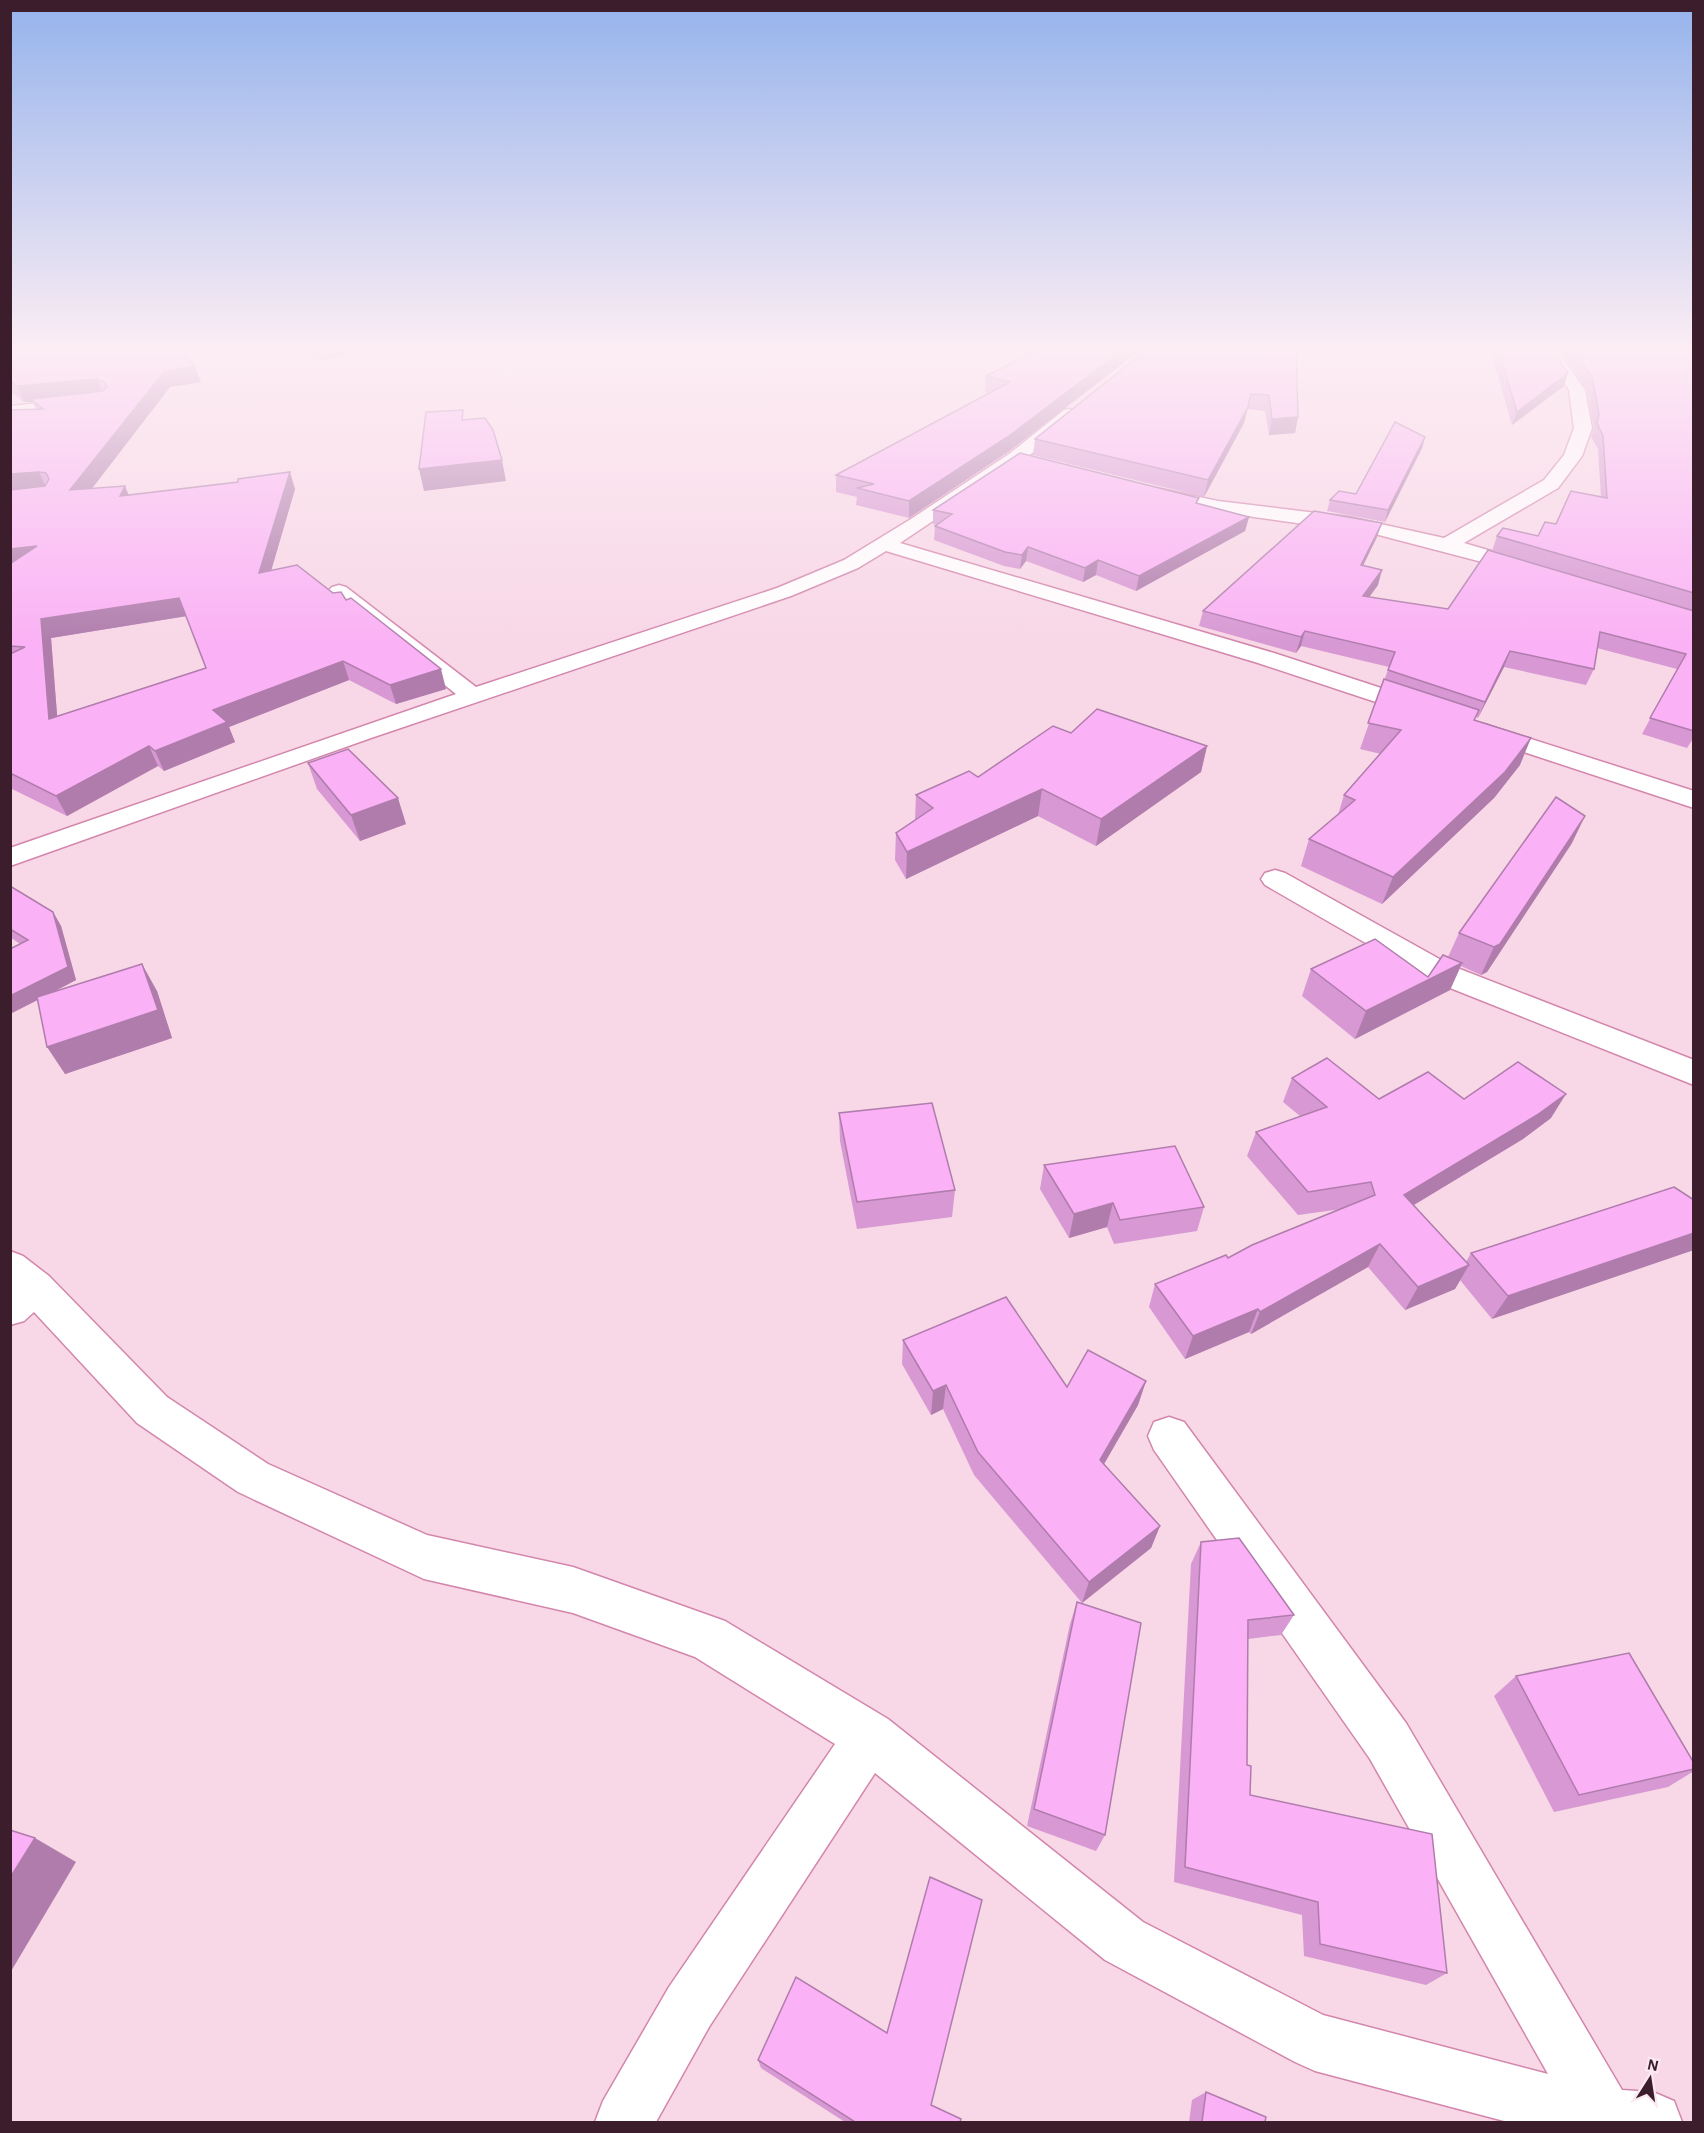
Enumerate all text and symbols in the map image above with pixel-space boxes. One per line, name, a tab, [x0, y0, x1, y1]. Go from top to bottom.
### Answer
north arrow	[1620, 2049, 1680, 2109]
text: N	[1646, 2056, 1660, 2074]

